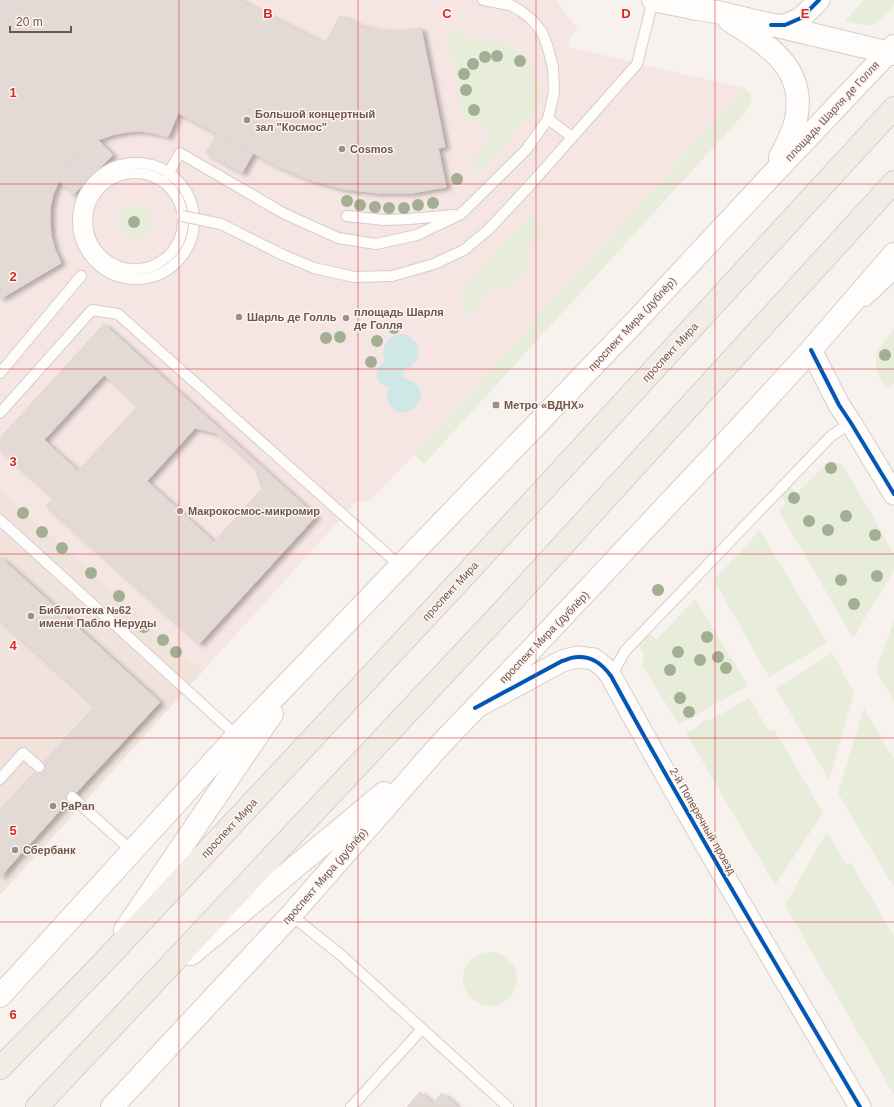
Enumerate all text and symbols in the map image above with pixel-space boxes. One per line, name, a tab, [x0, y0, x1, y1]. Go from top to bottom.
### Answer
text: B	[263, 6, 273, 21]
text: C	[442, 6, 452, 21]
text: D	[621, 6, 631, 21]
text: E	[801, 6, 810, 21]
scale bar	[10, 8, 71, 34]
text: 20 m	[16, 15, 43, 29]
street label: площадь Шарля де Голля	[783, 59, 881, 163]
text: 1	[9, 85, 17, 100]
place label: Большой концертный зал "Космос"	[255, 108, 375, 133]
marker: Большой концертный зал "Космос"	[242, 115, 252, 125]
place label: Cosmos	[350, 143, 393, 155]
marker: Cosmos	[337, 144, 347, 154]
text: 2	[9, 269, 17, 284]
street label: проспект Мира (дублёр)	[585, 274, 679, 374]
place label: площадь Шарля де Голля	[354, 306, 444, 331]
place label: Шарль де Голль	[247, 311, 337, 323]
marker: Шарль де Голль	[234, 312, 244, 322]
marker: площадь Шарля де Голля	[341, 313, 351, 323]
street label: проспект Мира	[639, 320, 701, 384]
place label: Метро «ВДНХ»	[504, 399, 584, 411]
marker: Метро «ВДНХ»	[491, 400, 501, 410]
text: 3	[9, 454, 17, 469]
place label: Макрокосмос-микромир	[188, 505, 320, 517]
marker: Макрокосмос-микромир	[175, 506, 185, 516]
street label: проспект Мира	[420, 558, 481, 623]
street label: проспект Мира (дублёр)	[497, 589, 591, 685]
place label: Библиотека №62 имени Пабло Неруды	[39, 604, 157, 629]
marker: Библиотека №62 имени Пабло Неруды	[26, 611, 36, 621]
text: 4	[9, 638, 17, 653]
street label: 2-й Поперечный проезд	[668, 766, 739, 877]
street label: проспект Мира	[199, 795, 260, 860]
place label: PaPan	[61, 800, 95, 812]
marker: PaPan	[48, 801, 58, 811]
text: 5	[9, 823, 17, 838]
street label: проспект Мира (дублёр)	[280, 826, 370, 926]
place label: Сбербанк	[23, 844, 76, 856]
marker: Сбербанк	[10, 845, 20, 855]
text: 6	[9, 1007, 17, 1022]

